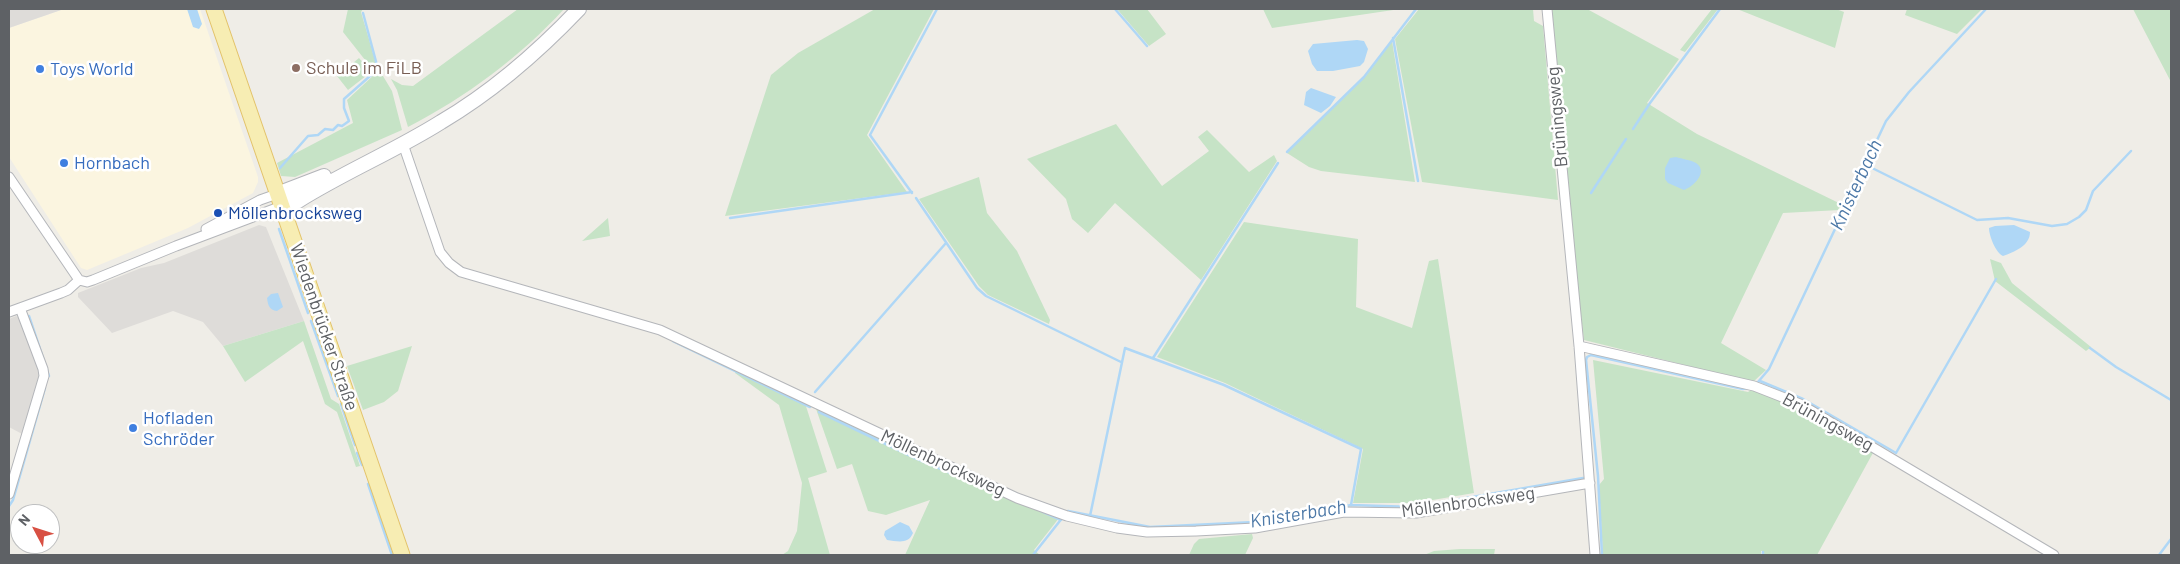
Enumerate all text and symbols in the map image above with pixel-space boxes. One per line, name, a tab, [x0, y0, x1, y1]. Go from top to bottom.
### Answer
place label: Schule im FiLB	[306, 57, 422, 79]
place label: Toys World	[50, 58, 134, 80]
marker: Schule im FiLB	[290, 62, 302, 74]
marker: Toys World	[34, 63, 46, 75]
street label: Brüningsweg	[1542, 66, 1572, 168]
water label: Knisterbach	[1825, 136, 1887, 234]
place label: Hornbach	[74, 152, 150, 174]
marker: Hornbach	[58, 157, 70, 169]
place label: Möllenbrocksweg	[228, 202, 362, 224]
marker: Möllenbrocksweg	[212, 207, 224, 219]
street label: Wiedenbrücker Straße	[285, 241, 363, 413]
street label: Brüningsweg	[1779, 388, 1877, 456]
place label: Hofladen Schröder	[143, 407, 215, 449]
marker: Hofladen Schröder	[127, 422, 139, 434]
street label: Möllenbrocksweg	[877, 425, 1009, 501]
street label: Möllenbrocksweg	[1400, 482, 1536, 522]
water label: Knisterbach	[1248, 495, 1348, 533]
north arrow	[10, 504, 60, 554]
text: N	[14, 511, 33, 529]

